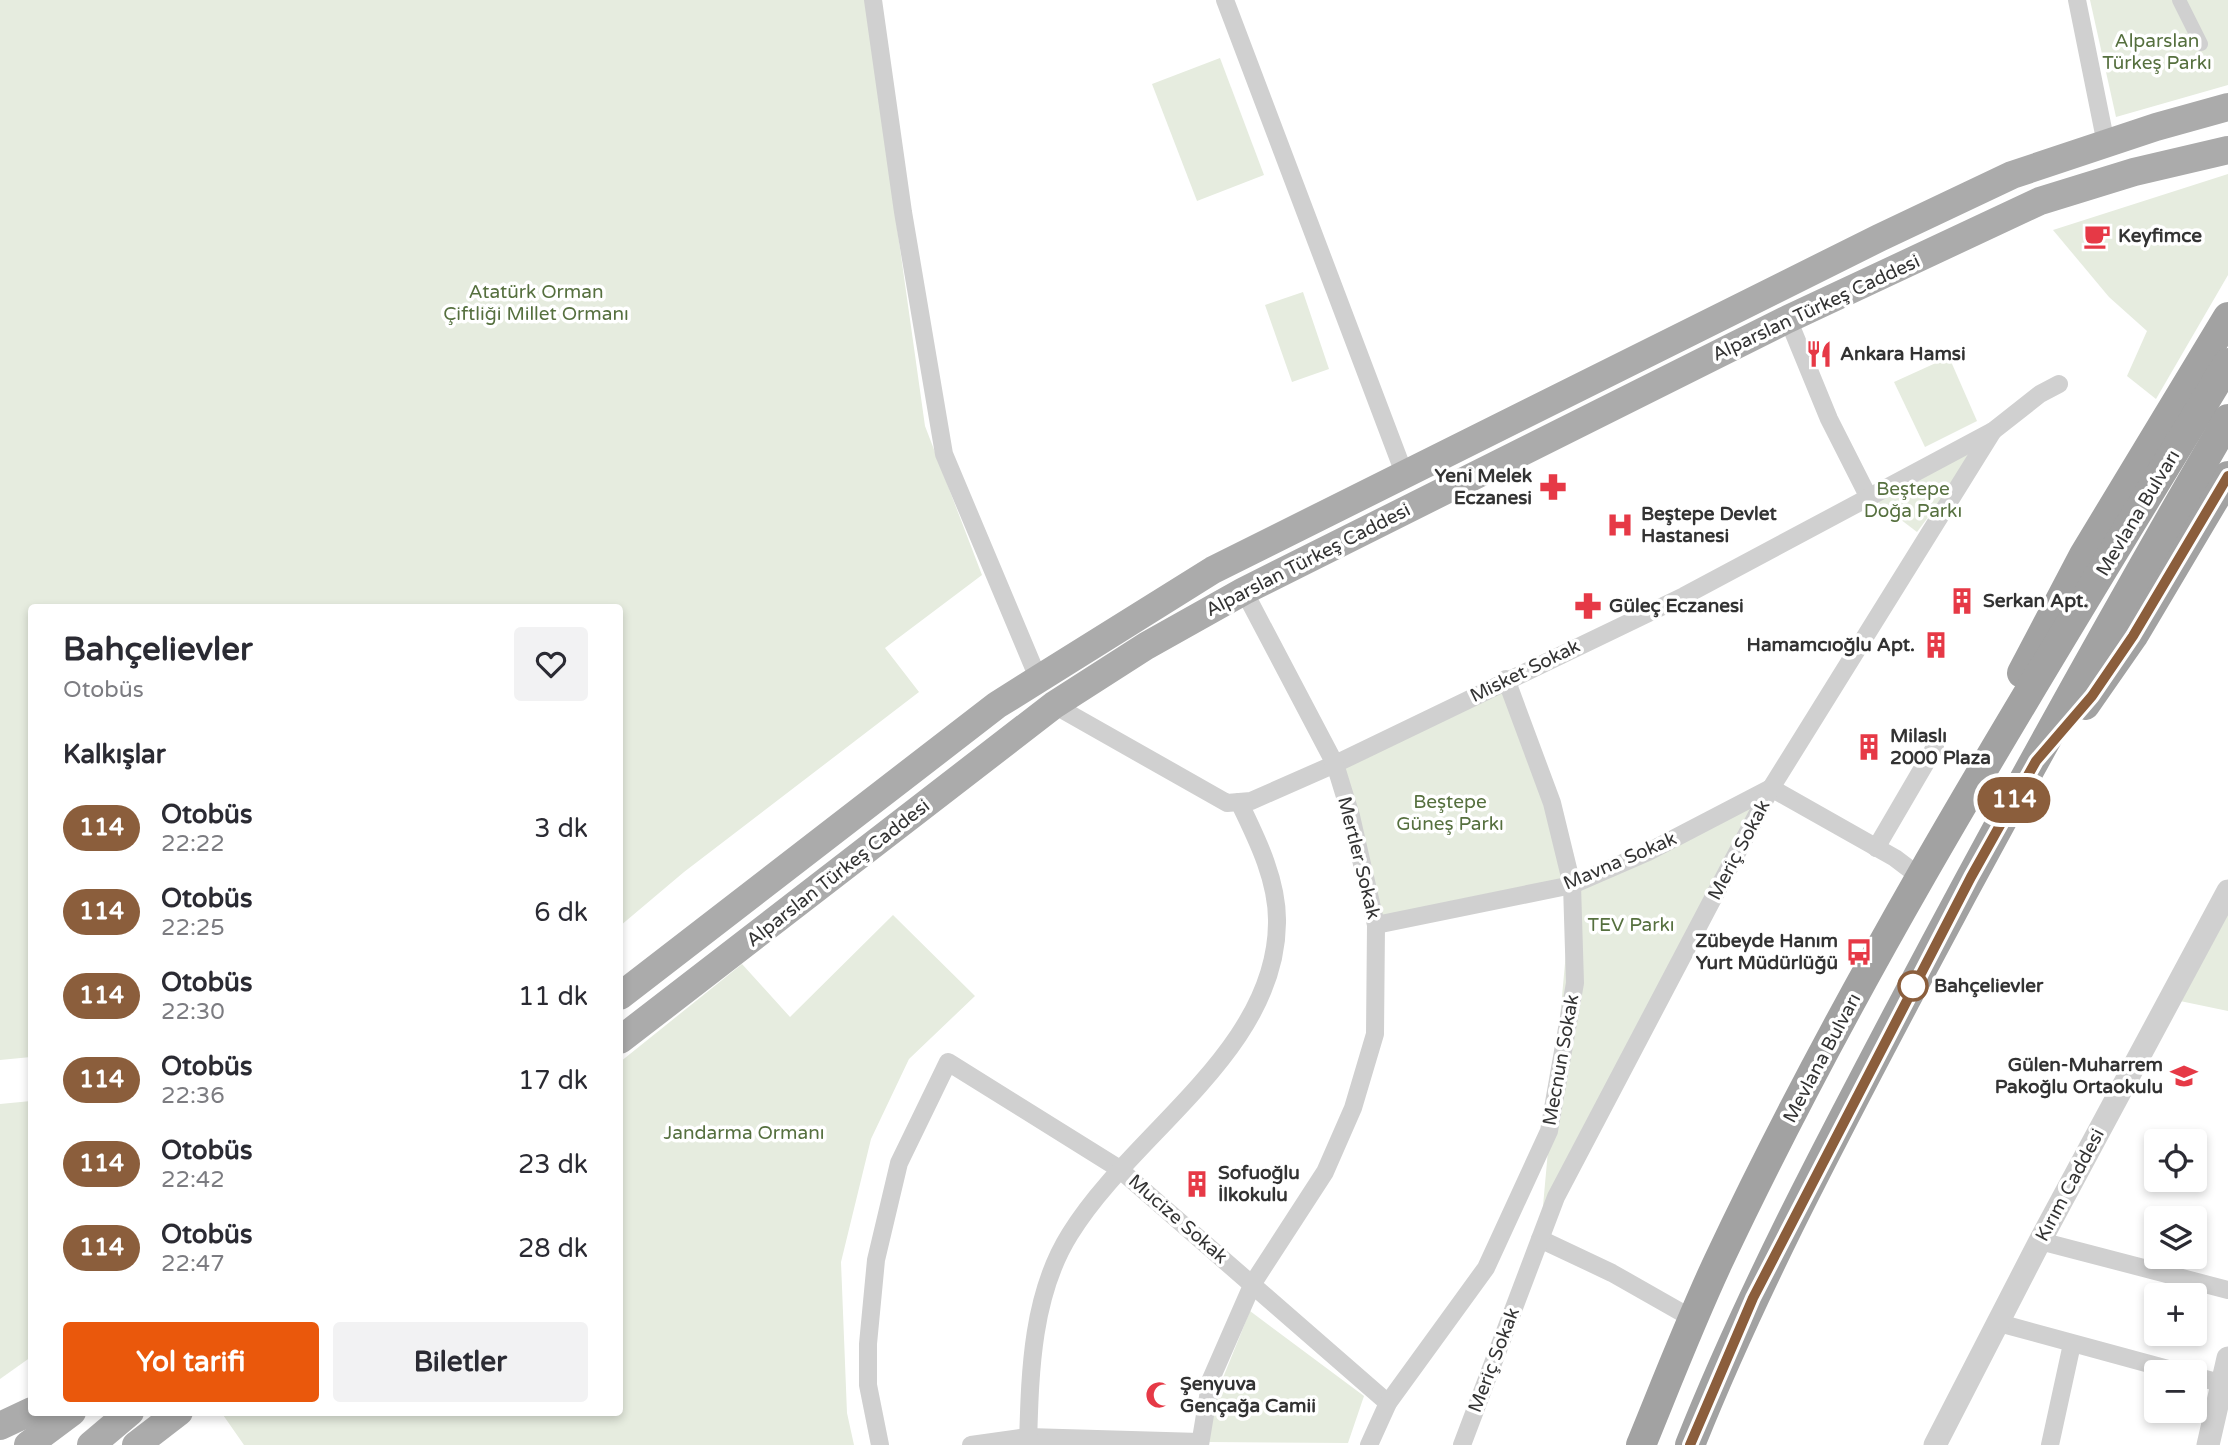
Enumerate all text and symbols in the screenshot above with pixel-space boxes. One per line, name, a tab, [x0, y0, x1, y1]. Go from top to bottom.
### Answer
park label: Alparslan Türkeş Parkı	[2102, 30, 2212, 74]
cafe icon: Keyfimce	[2082, 221, 2112, 251]
place label: Keyfimce	[2118, 225, 2202, 248]
street label: Alparslan Türkeş Caddesi	[1709, 250, 1923, 366]
park label: Atatürk Orman Çiftliği Millet Ormanı	[443, 281, 629, 325]
restaurant icon: Ankara Hamsi	[1804, 339, 1834, 369]
place label: Ankara Hamsi	[1840, 343, 1966, 365]
street label: Mevlana Bulvarı	[2092, 446, 2184, 580]
place label: Yeni Melek Eczanesi	[1435, 465, 1533, 509]
pharmacy icon: Yeni Melek Eczanesi	[1538, 472, 1568, 502]
park label: Beştepe Doğa Parkı	[1864, 478, 1962, 522]
street label: Alparslan Türkeş Caddesi	[1202, 499, 1414, 621]
place label: Beştepe Devlet Hastanesi	[1641, 503, 1778, 547]
hospital icon: Beştepe Devlet Hastanesi	[1605, 510, 1635, 540]
building icon: Serkan Apt.	[1947, 586, 1977, 616]
place label: Serkan Apt.	[1983, 590, 2088, 613]
pharmacy icon: Güleç Eczanesi	[1573, 591, 1603, 621]
place label: Güleç Eczanesi	[1609, 595, 1744, 618]
button: heart	[514, 627, 588, 701]
text: Bahçelievler	[63, 630, 253, 669]
building icon: Hamamcıoğlu Apt.	[1921, 630, 1951, 660]
place label: Hamamcıoğlu Apt.	[1747, 634, 1915, 657]
street label: Misket Sokak	[1466, 635, 1584, 707]
text: Otobüs	[63, 676, 144, 704]
place label: Milaslı 2000 Plaza	[1890, 725, 1991, 769]
building icon: Milaslı 2000 Plaza	[1854, 732, 1884, 762]
text: Kalkışlar	[63, 739, 166, 770]
line badge: 114	[1974, 777, 2054, 823]
text: 114	[1991, 785, 2037, 814]
park label: Beştepe Güneş Parkı	[1396, 791, 1504, 835]
street label: Mertler Sokak	[1333, 794, 1385, 922]
street label: Alparslan Türkeş Caddesi	[742, 795, 934, 951]
street label: Meriç Sokak	[1703, 796, 1775, 904]
text: Otobüs	[161, 799, 252, 830]
text: 114	[79, 813, 124, 842]
text: 3 dk	[534, 813, 588, 844]
street label: Mavna Sokak	[1560, 827, 1680, 895]
text: 22:22	[161, 830, 225, 858]
text: Otobüs	[161, 883, 252, 914]
text: 114	[79, 897, 124, 926]
text: 6 dk	[534, 897, 588, 928]
text: 22:25	[161, 914, 225, 942]
park label: TEV Parkı	[1587, 914, 1675, 936]
place label: Zübeyde Hanım Yurt Müdürlüğü	[1695, 930, 1838, 975]
bus stop icon: Zübeyde Hanım Yurt Müdürlüğü	[1844, 937, 1874, 967]
text: Otobüs	[161, 967, 252, 998]
marker: Bahçelievler	[1898, 971, 1928, 1001]
place label: Bahçelievler	[1934, 975, 2044, 998]
text: 114	[79, 981, 124, 1010]
text: 11 dk	[518, 981, 588, 1012]
street label: Mevlana Bulvarı	[1779, 990, 1865, 1126]
street label: Mecnun Sokak	[1539, 993, 1583, 1127]
text: 22:30	[161, 998, 225, 1026]
text: Otobüs	[161, 1051, 252, 1082]
place label: Gülen-Muharrem Pakoğlu Ortaokulu	[1995, 1054, 2163, 1099]
school or university icon: Gülen-Muharrem Pakoğlu Ortaokulu	[2169, 1061, 2199, 1091]
text: 114	[79, 1065, 124, 1094]
text: 17 dk	[518, 1065, 588, 1096]
text: 22:36	[161, 1082, 225, 1110]
park label: Jandarma Ormanı	[663, 1122, 825, 1144]
street label: Kırım Caddesi	[2031, 1125, 2109, 1245]
map controls	[2144, 1129, 2207, 1423]
button: locate	[2144, 1129, 2207, 1192]
text: Otobüs	[161, 1135, 252, 1166]
text: 114	[79, 1149, 124, 1178]
text: 23 dk	[518, 1149, 588, 1180]
place label: Sofuoğlu İlkokulu	[1218, 1162, 1300, 1206]
text: 22:42	[161, 1166, 225, 1194]
building icon: Sofuoğlu İlkokulu	[1182, 1169, 1212, 1199]
street label: Mucize Sokak	[1124, 1170, 1232, 1268]
button: layers	[2144, 1206, 2207, 1269]
text: Otobüs	[161, 1219, 252, 1250]
text: 114	[79, 1233, 124, 1262]
text: 28 dk	[518, 1233, 588, 1264]
text: 22:47	[161, 1250, 225, 1278]
button: +	[2144, 1283, 2207, 1346]
street label: Meriç Sokak	[1464, 1305, 1524, 1415]
button: Yol tarifi	[63, 1322, 319, 1402]
button: Biletler	[333, 1322, 588, 1402]
button: −	[2144, 1360, 2207, 1423]
place label: Şenyuva Gençağa Camii	[1180, 1373, 1316, 1418]
mosque icon: Şenyuva Gençağa Camii	[1144, 1380, 1174, 1410]

